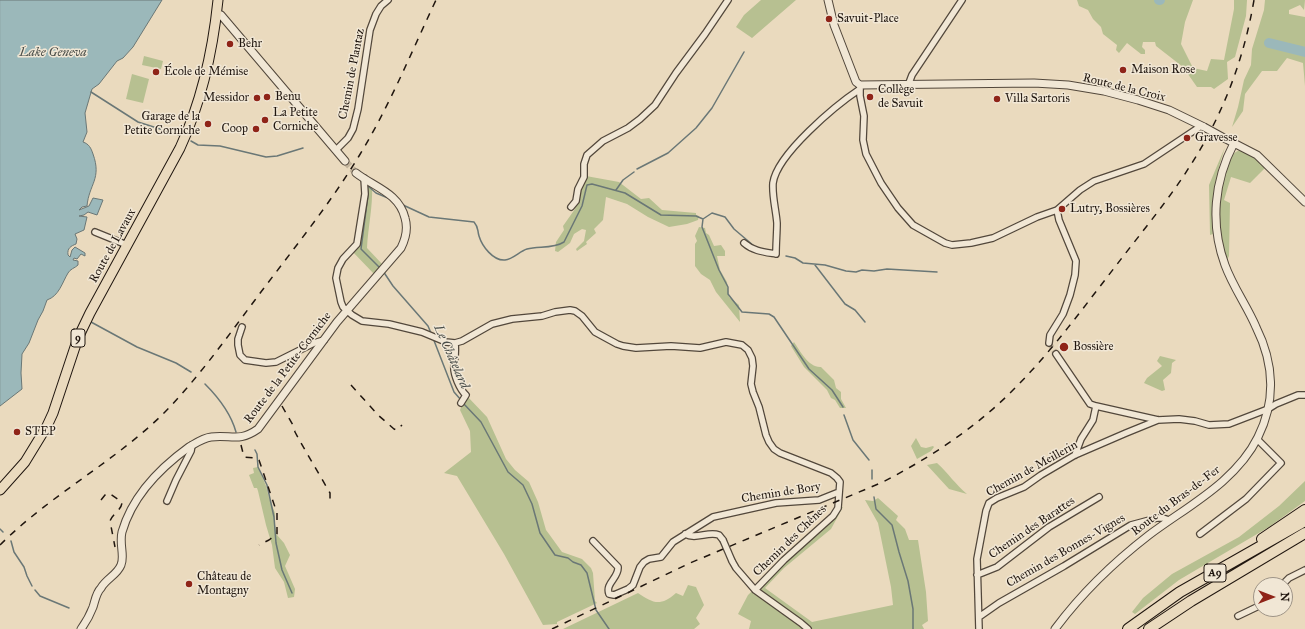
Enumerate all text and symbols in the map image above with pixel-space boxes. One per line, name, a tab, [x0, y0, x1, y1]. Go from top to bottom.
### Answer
place label: Savuit-Place	[837, 12, 899, 26]
marker: Savuit-Place	[824, 14, 834, 24]
street label: Chemin de Plantaz	[336, 27, 368, 121]
place label: Behr	[238, 37, 262, 51]
marker: Behr	[225, 39, 235, 49]
water label: Lake Geneva	[19, 45, 87, 61]
place label: Maison Rose	[1131, 63, 1195, 77]
place label: École de Mémise	[164, 65, 248, 79]
marker: Maison Rose	[1118, 65, 1128, 75]
marker: École de Mémise	[151, 67, 161, 77]
street label: Route de la Croix	[1081, 71, 1167, 105]
place label: Collège de Savuit	[878, 83, 923, 111]
place label: Benu	[275, 90, 301, 104]
place label: Messidor	[203, 91, 249, 105]
marker: Benu	[262, 92, 272, 102]
marker: Collège de Savuit	[865, 92, 875, 102]
place label: Villa Sartoris	[1005, 92, 1070, 106]
marker: Messidor	[252, 93, 262, 103]
marker: Villa Sartoris	[992, 94, 1002, 104]
place label: La Petite Corniche	[273, 106, 318, 134]
place label: Garage de la Petite Corniche	[124, 110, 200, 138]
marker: La Petite Corniche	[260, 115, 270, 125]
marker: Garage de la Petite Corniche	[203, 119, 213, 129]
place label: Coop	[222, 122, 248, 136]
marker: Coop	[251, 124, 261, 134]
place label: Gravesse	[1195, 131, 1238, 145]
marker: Gravesse	[1182, 133, 1192, 143]
place label: Lutry, Bossières	[1070, 202, 1150, 216]
marker: Lutry, Bossières	[1057, 204, 1067, 214]
street label: Route de Lavaux	[87, 206, 139, 286]
street label: Route de la Petite-Corniche	[241, 309, 335, 427]
water label: Le Châtelard	[430, 322, 472, 392]
road number: 9	[71, 329, 85, 347]
place label: Bossière	[1073, 340, 1113, 354]
marker: Bossière	[1058, 341, 1070, 353]
place label: STEP	[25, 425, 56, 439]
marker: STEP	[12, 427, 22, 437]
street label: Chemin de Meillerin	[984, 438, 1080, 500]
street label: Route du Bras-de-Fer	[1129, 463, 1223, 539]
street label: Chemin de Bory	[740, 480, 822, 506]
street label: Chemin des Barattes	[986, 494, 1078, 562]
street label: Chemin des Chênes	[750, 503, 830, 579]
street label: Chemin des Bonnes-Vignes	[1004, 511, 1128, 591]
road number: A9	[1204, 564, 1226, 582]
place label: Château de Montagny	[197, 570, 251, 598]
north arrow	[1253, 577, 1293, 617]
marker: Château de Montagny	[184, 579, 194, 589]
text: N	[1278, 592, 1291, 602]

